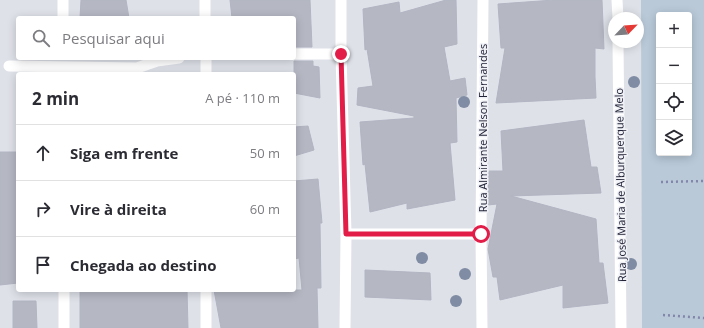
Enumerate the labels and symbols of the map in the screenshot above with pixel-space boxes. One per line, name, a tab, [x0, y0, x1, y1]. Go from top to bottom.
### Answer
north arrow	[608, 12, 644, 48]
street label: Rua Almirante Nelson Fernandes	[475, 44, 490, 212]
route end	[332, 45, 350, 63]
street label: Rua José Maria de Alburquerque Melo	[611, 87, 629, 282]
route start	[472, 225, 490, 243]

